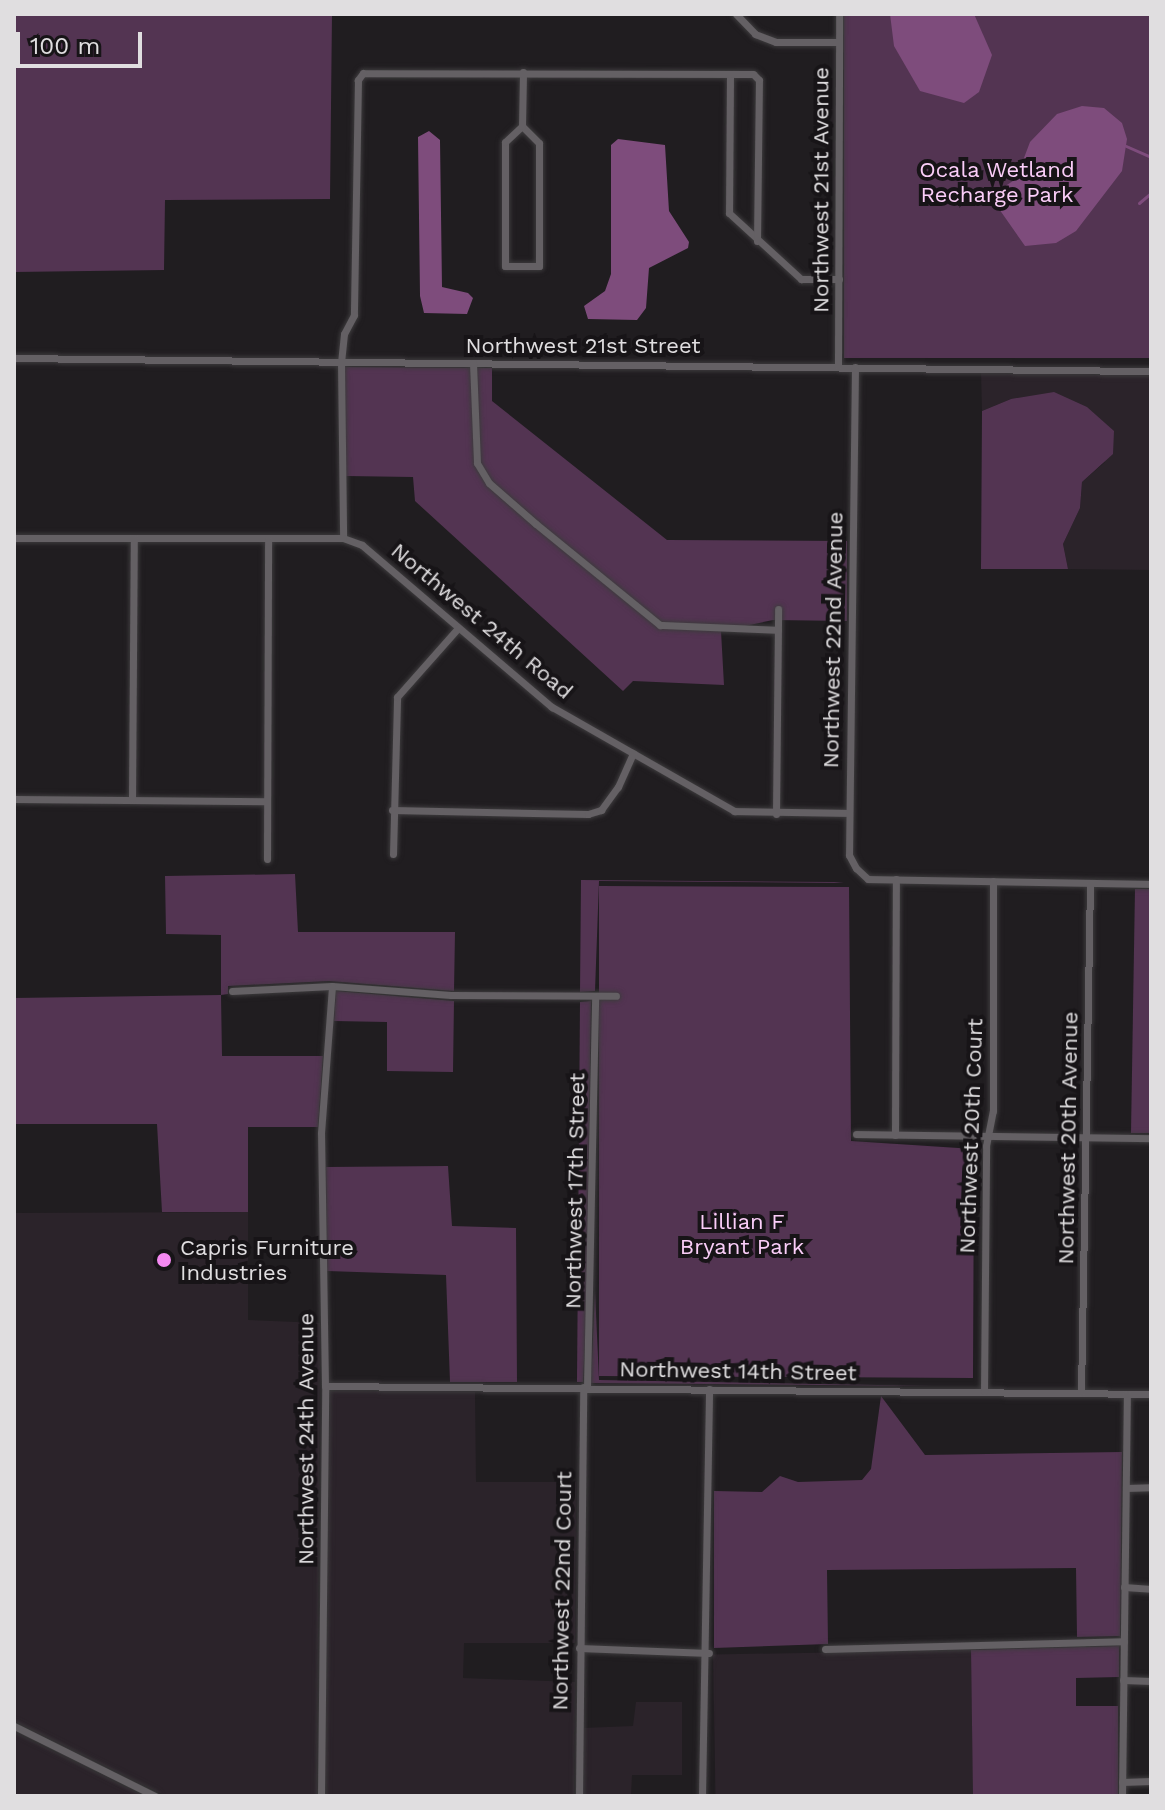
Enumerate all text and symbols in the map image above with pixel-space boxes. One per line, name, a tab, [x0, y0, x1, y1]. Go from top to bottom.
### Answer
scale bar	[20, 16, 146, 66]
text: 100 m	[30, 32, 100, 60]
street label: Northwest 21st Avenue	[808, 67, 834, 313]
park label: Ocala Wetland Recharge Park	[919, 156, 1075, 208]
street label: Northwest 21st Street	[465, 333, 701, 359]
street label: Northwest 22nd Avenue	[818, 511, 848, 769]
street label: Northwest 24th Road	[386, 537, 578, 705]
street label: Northwest 20th Avenue	[1053, 1011, 1083, 1265]
street label: Northwest 20th Court	[954, 1018, 988, 1254]
street label: Northwest 17th Street	[560, 1072, 590, 1310]
park label: Lillian F Bryant Park	[680, 1208, 804, 1260]
place label: Capris Furniture Industries	[180, 1234, 354, 1286]
marker: Capris Furniture Industries	[155, 1251, 173, 1269]
street label: Northwest 24th Avenue	[293, 1313, 319, 1565]
street label: Northwest 14th Street	[619, 1356, 857, 1386]
street label: Northwest 22nd Court	[547, 1471, 577, 1711]

